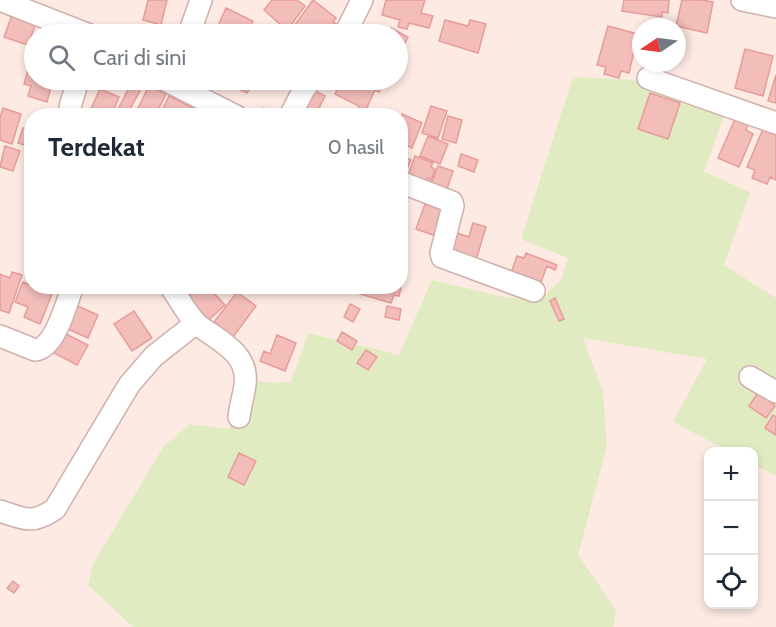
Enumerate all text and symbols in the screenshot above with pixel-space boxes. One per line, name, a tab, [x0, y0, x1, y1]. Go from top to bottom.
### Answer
north arrow	[632, 18, 686, 72]
search box	[24, 24, 408, 90]
icon: search	[45, 41, 78, 74]
text: Cari di sini	[93, 44, 186, 71]
text: Terdekat	[48, 131, 145, 163]
text: 0 hasil	[328, 135, 384, 159]
map controls	[704, 447, 758, 609]
button: +	[704, 447, 758, 501]
button: −	[704, 501, 758, 555]
button: locate	[704, 555, 758, 609]

